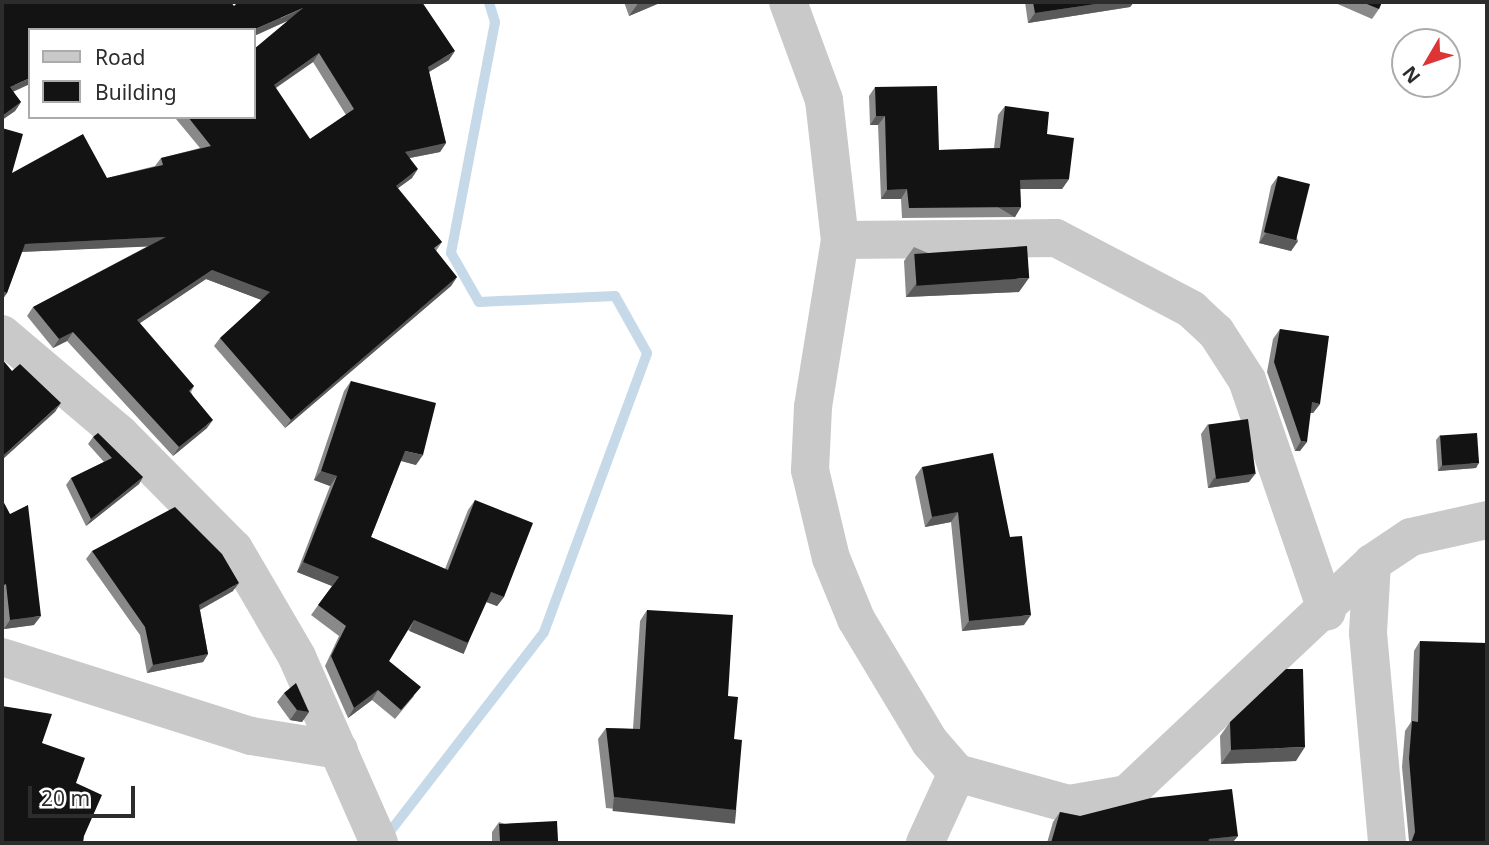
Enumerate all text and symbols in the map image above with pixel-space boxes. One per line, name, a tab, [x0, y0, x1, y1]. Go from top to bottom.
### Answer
legend	[28, 28, 256, 119]
north arrow	[1391, 28, 1461, 98]
text: Road	[95, 43, 145, 71]
text: N	[1396, 61, 1426, 89]
text: Building	[95, 78, 177, 106]
scale bar	[32, 772, 138, 816]
text: 20 m	[41, 784, 90, 812]

